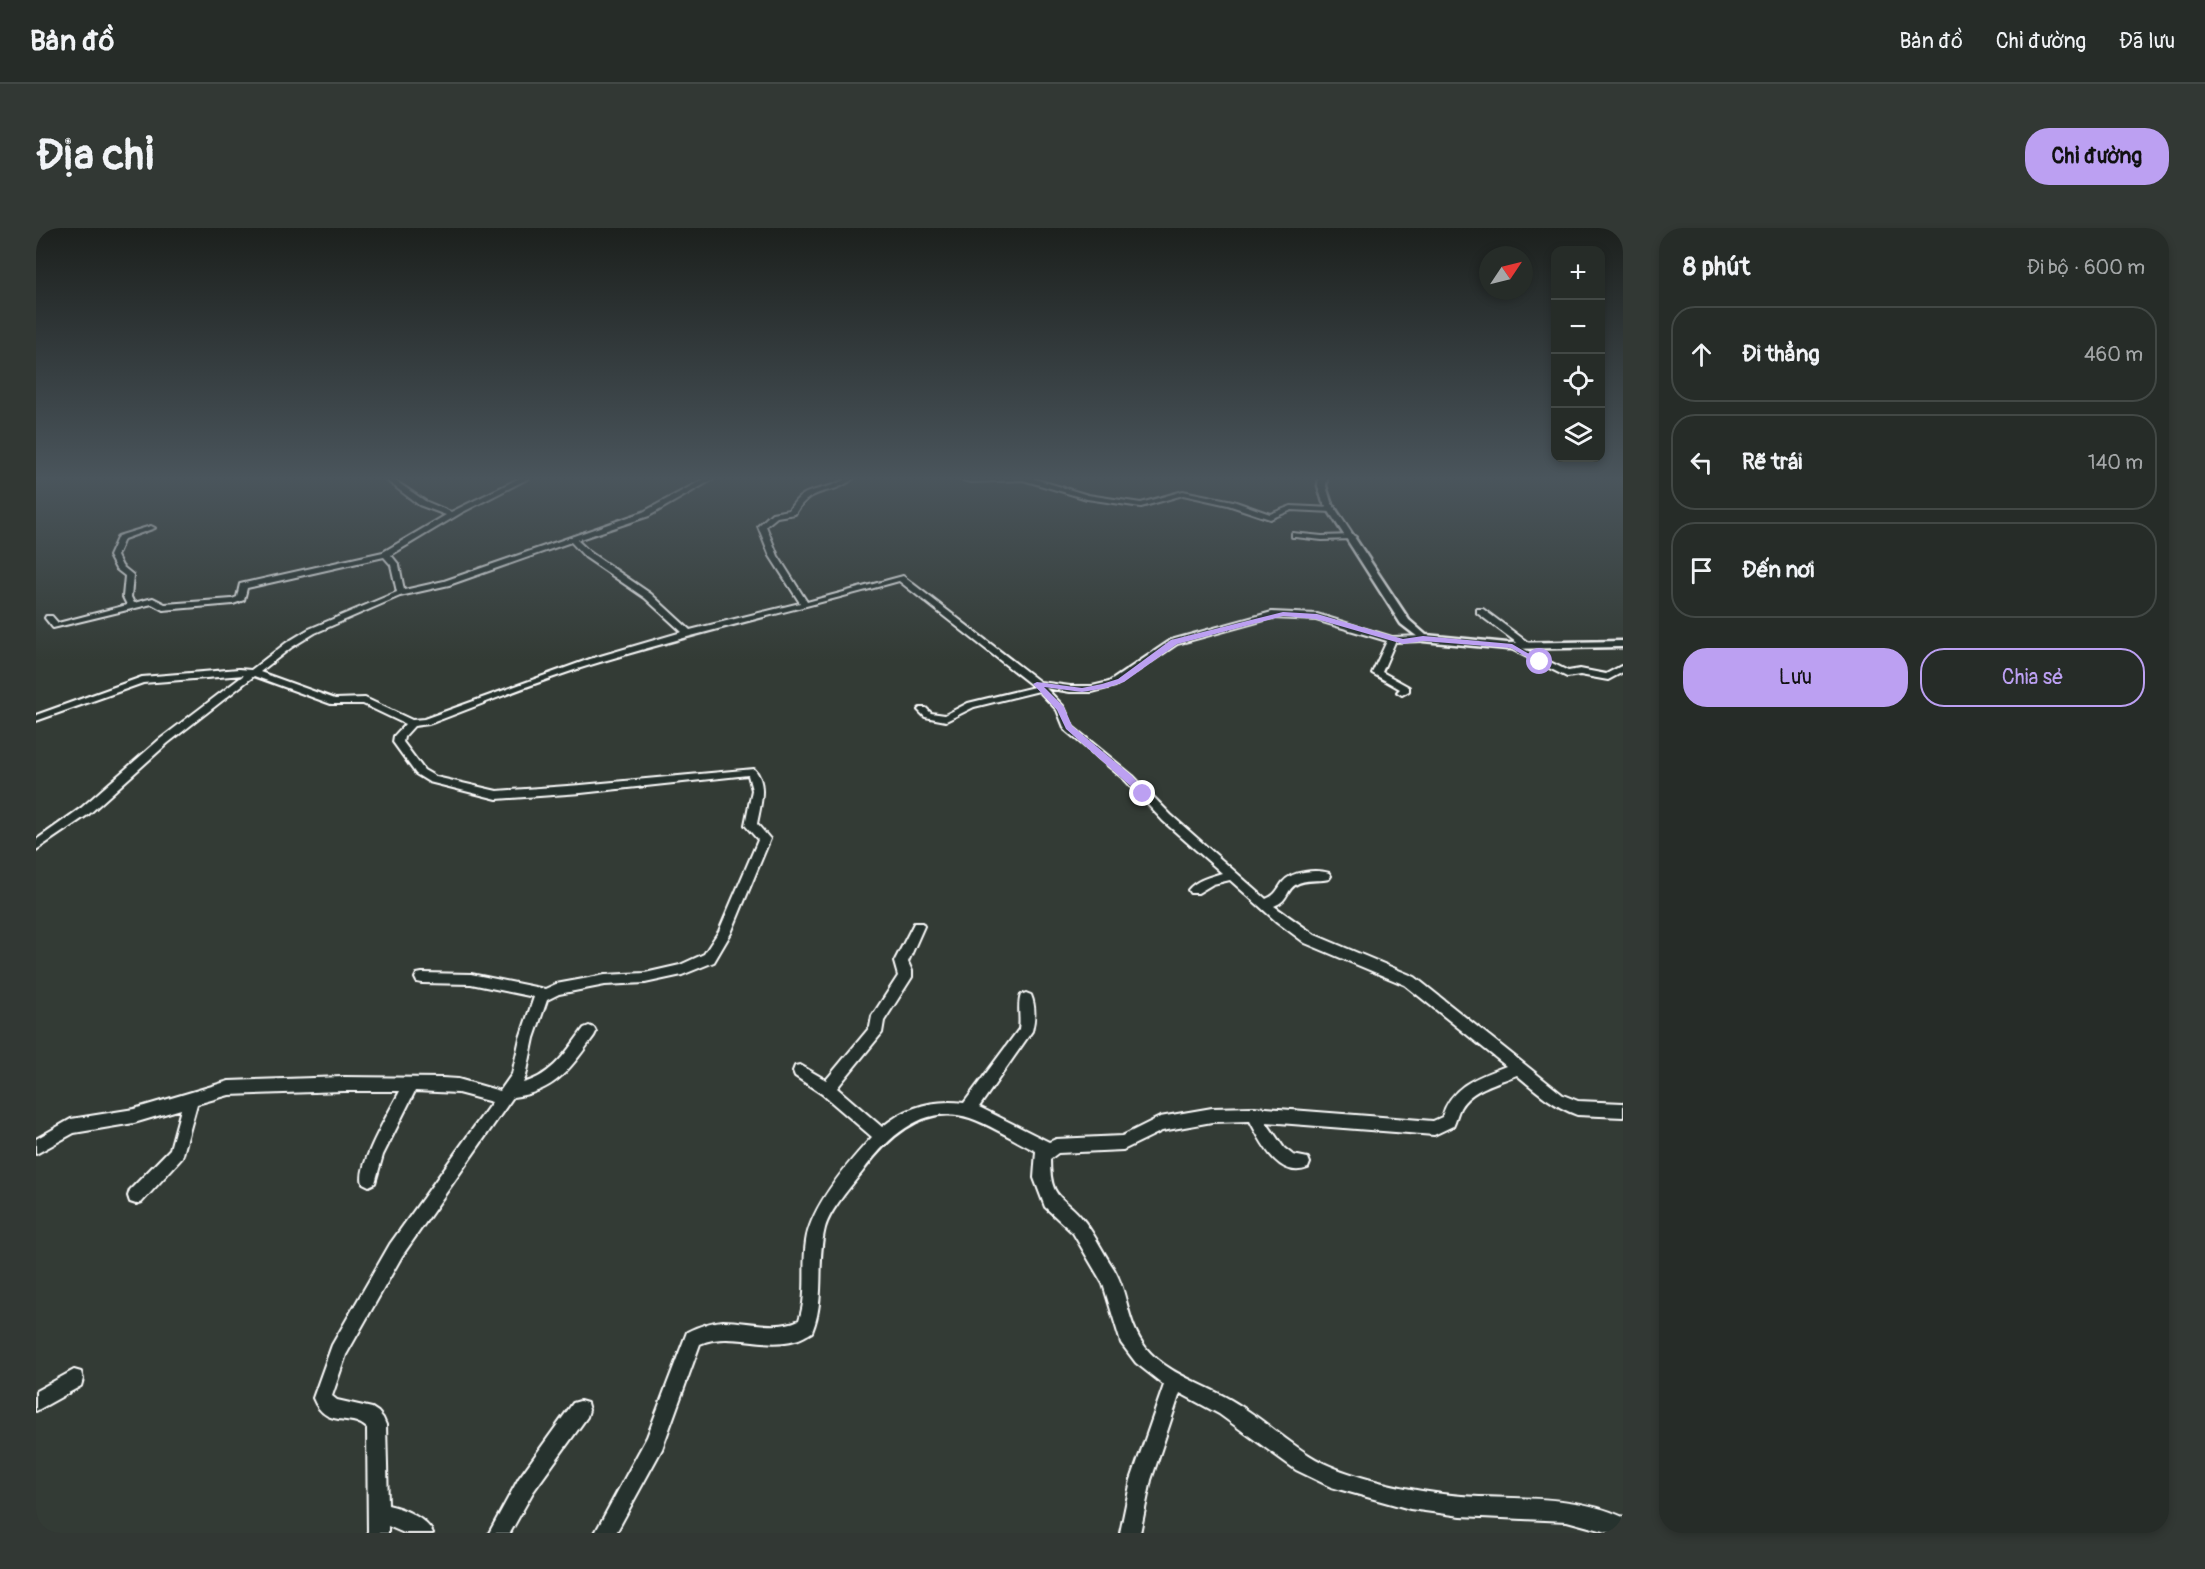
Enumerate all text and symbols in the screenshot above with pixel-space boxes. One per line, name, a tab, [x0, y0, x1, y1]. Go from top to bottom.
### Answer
text: Bản đồ	[30, 24, 114, 59]
text: Bản đồ	[1899, 28, 1963, 55]
text: Chỉ đường	[1996, 28, 2086, 55]
text: Đã lưu	[2119, 28, 2175, 55]
button: Chỉ đường	[2025, 128, 2169, 185]
text: Địa chỉ	[36, 130, 154, 182]
north arrow	[1479, 246, 1533, 300]
map controls	[1551, 246, 1605, 462]
button: +	[1551, 246, 1605, 300]
text: 8 phút	[1683, 251, 1750, 283]
text: Đi bộ · 600 m	[2027, 255, 2145, 280]
button: −	[1551, 300, 1605, 354]
icon: ahead	[1685, 338, 1718, 371]
text: Đi thẳng	[1742, 340, 1820, 368]
text: 460 m	[2084, 342, 2143, 367]
button: locate	[1551, 354, 1605, 408]
button: layers	[1551, 408, 1605, 462]
icon: left	[1685, 446, 1718, 479]
text: Rẽ trái	[1742, 448, 1802, 476]
text: 140 m	[2088, 450, 2143, 475]
icon: arrive	[1685, 554, 1718, 587]
text: Đến nơi	[1742, 556, 1814, 584]
route start	[1526, 648, 1552, 674]
button: Lưu	[1683, 648, 1908, 707]
button: Chia sẻ	[1920, 648, 2145, 707]
route end	[1129, 780, 1155, 806]

